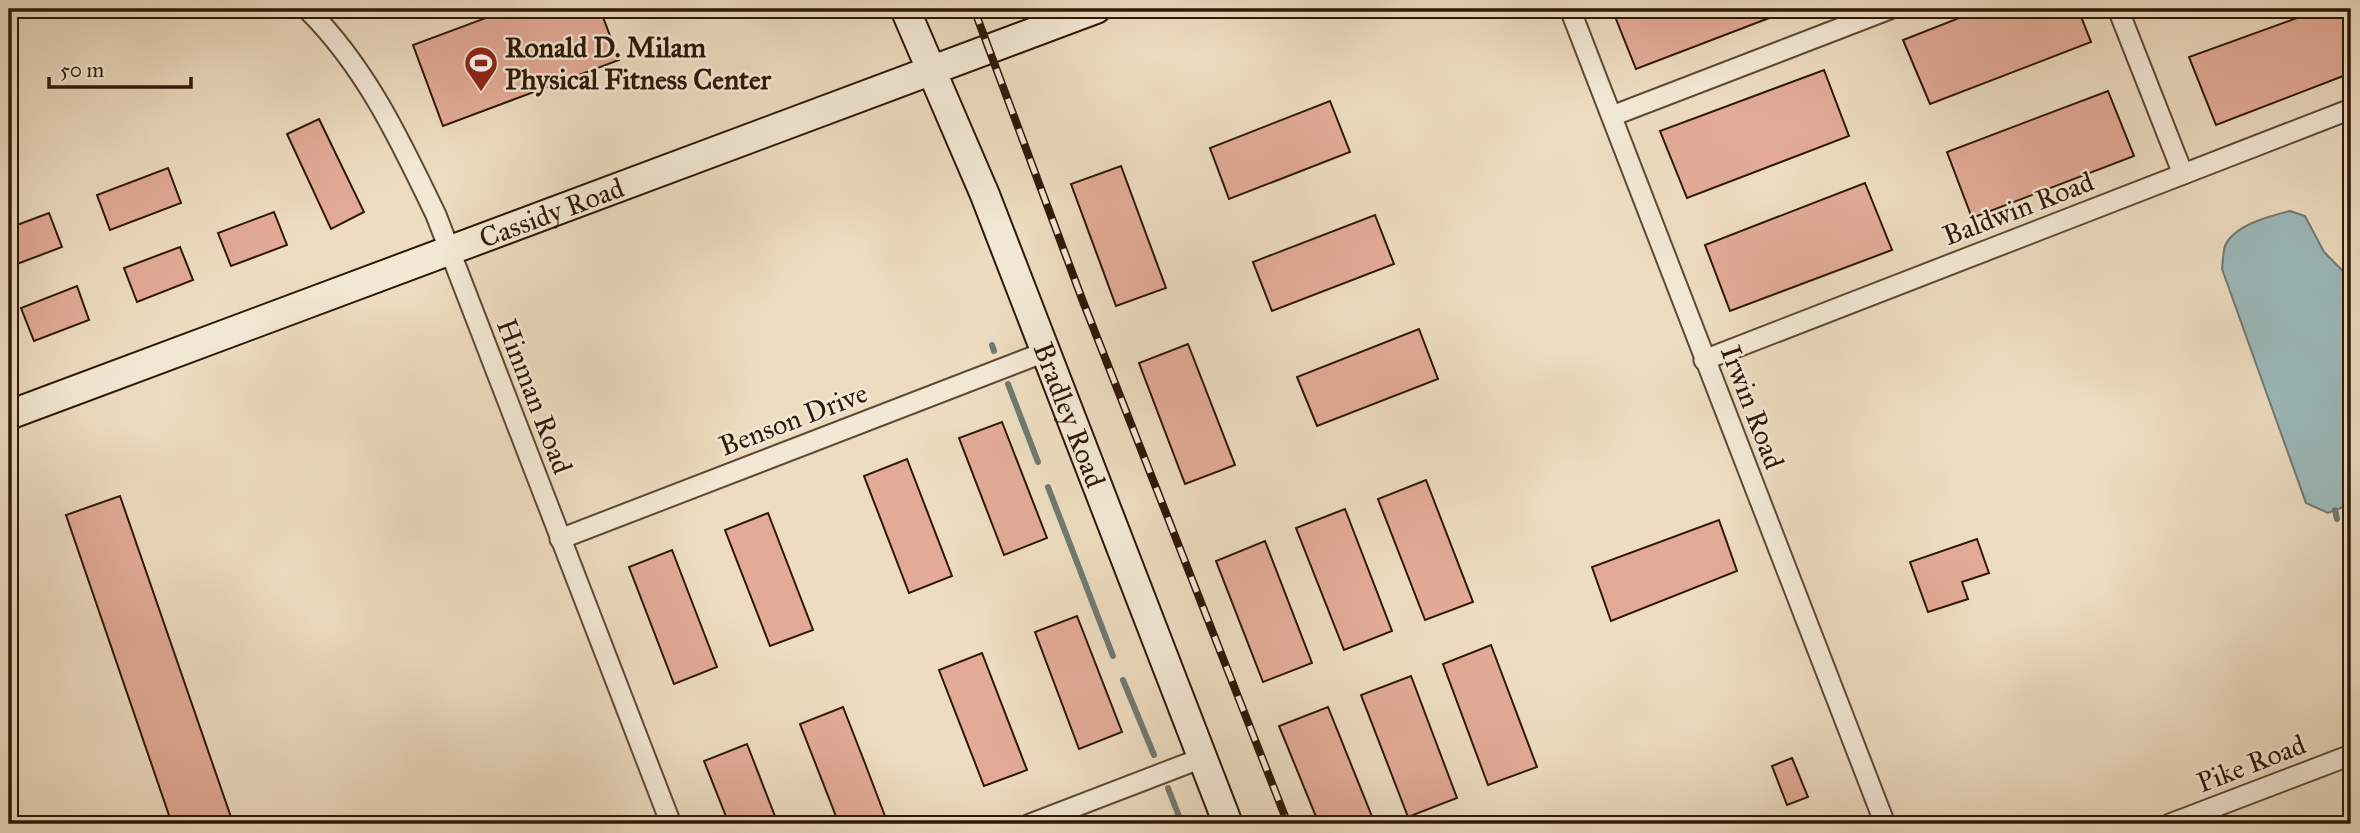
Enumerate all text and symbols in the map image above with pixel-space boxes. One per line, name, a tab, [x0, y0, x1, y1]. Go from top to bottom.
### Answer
place label: Ronald D. Milam Physical Fitness Center	[505, 30, 772, 97]
sports icon: Ronald D. Milam Physical Fitness Center	[462, 44, 500, 93]
scale bar	[49, 46, 191, 90]
text: 50 m	[60, 57, 105, 83]
street label: Baldwin Road	[1938, 164, 2099, 253]
street label: Cassidy Road	[474, 170, 629, 256]
street label: Hinman Road	[489, 314, 580, 479]
street label: Bradley Road	[1026, 337, 1113, 492]
street label: Irwin Road	[1713, 340, 1792, 474]
street label: Benson Drive	[714, 375, 872, 464]
street label: Pike Road	[2192, 727, 2311, 800]

